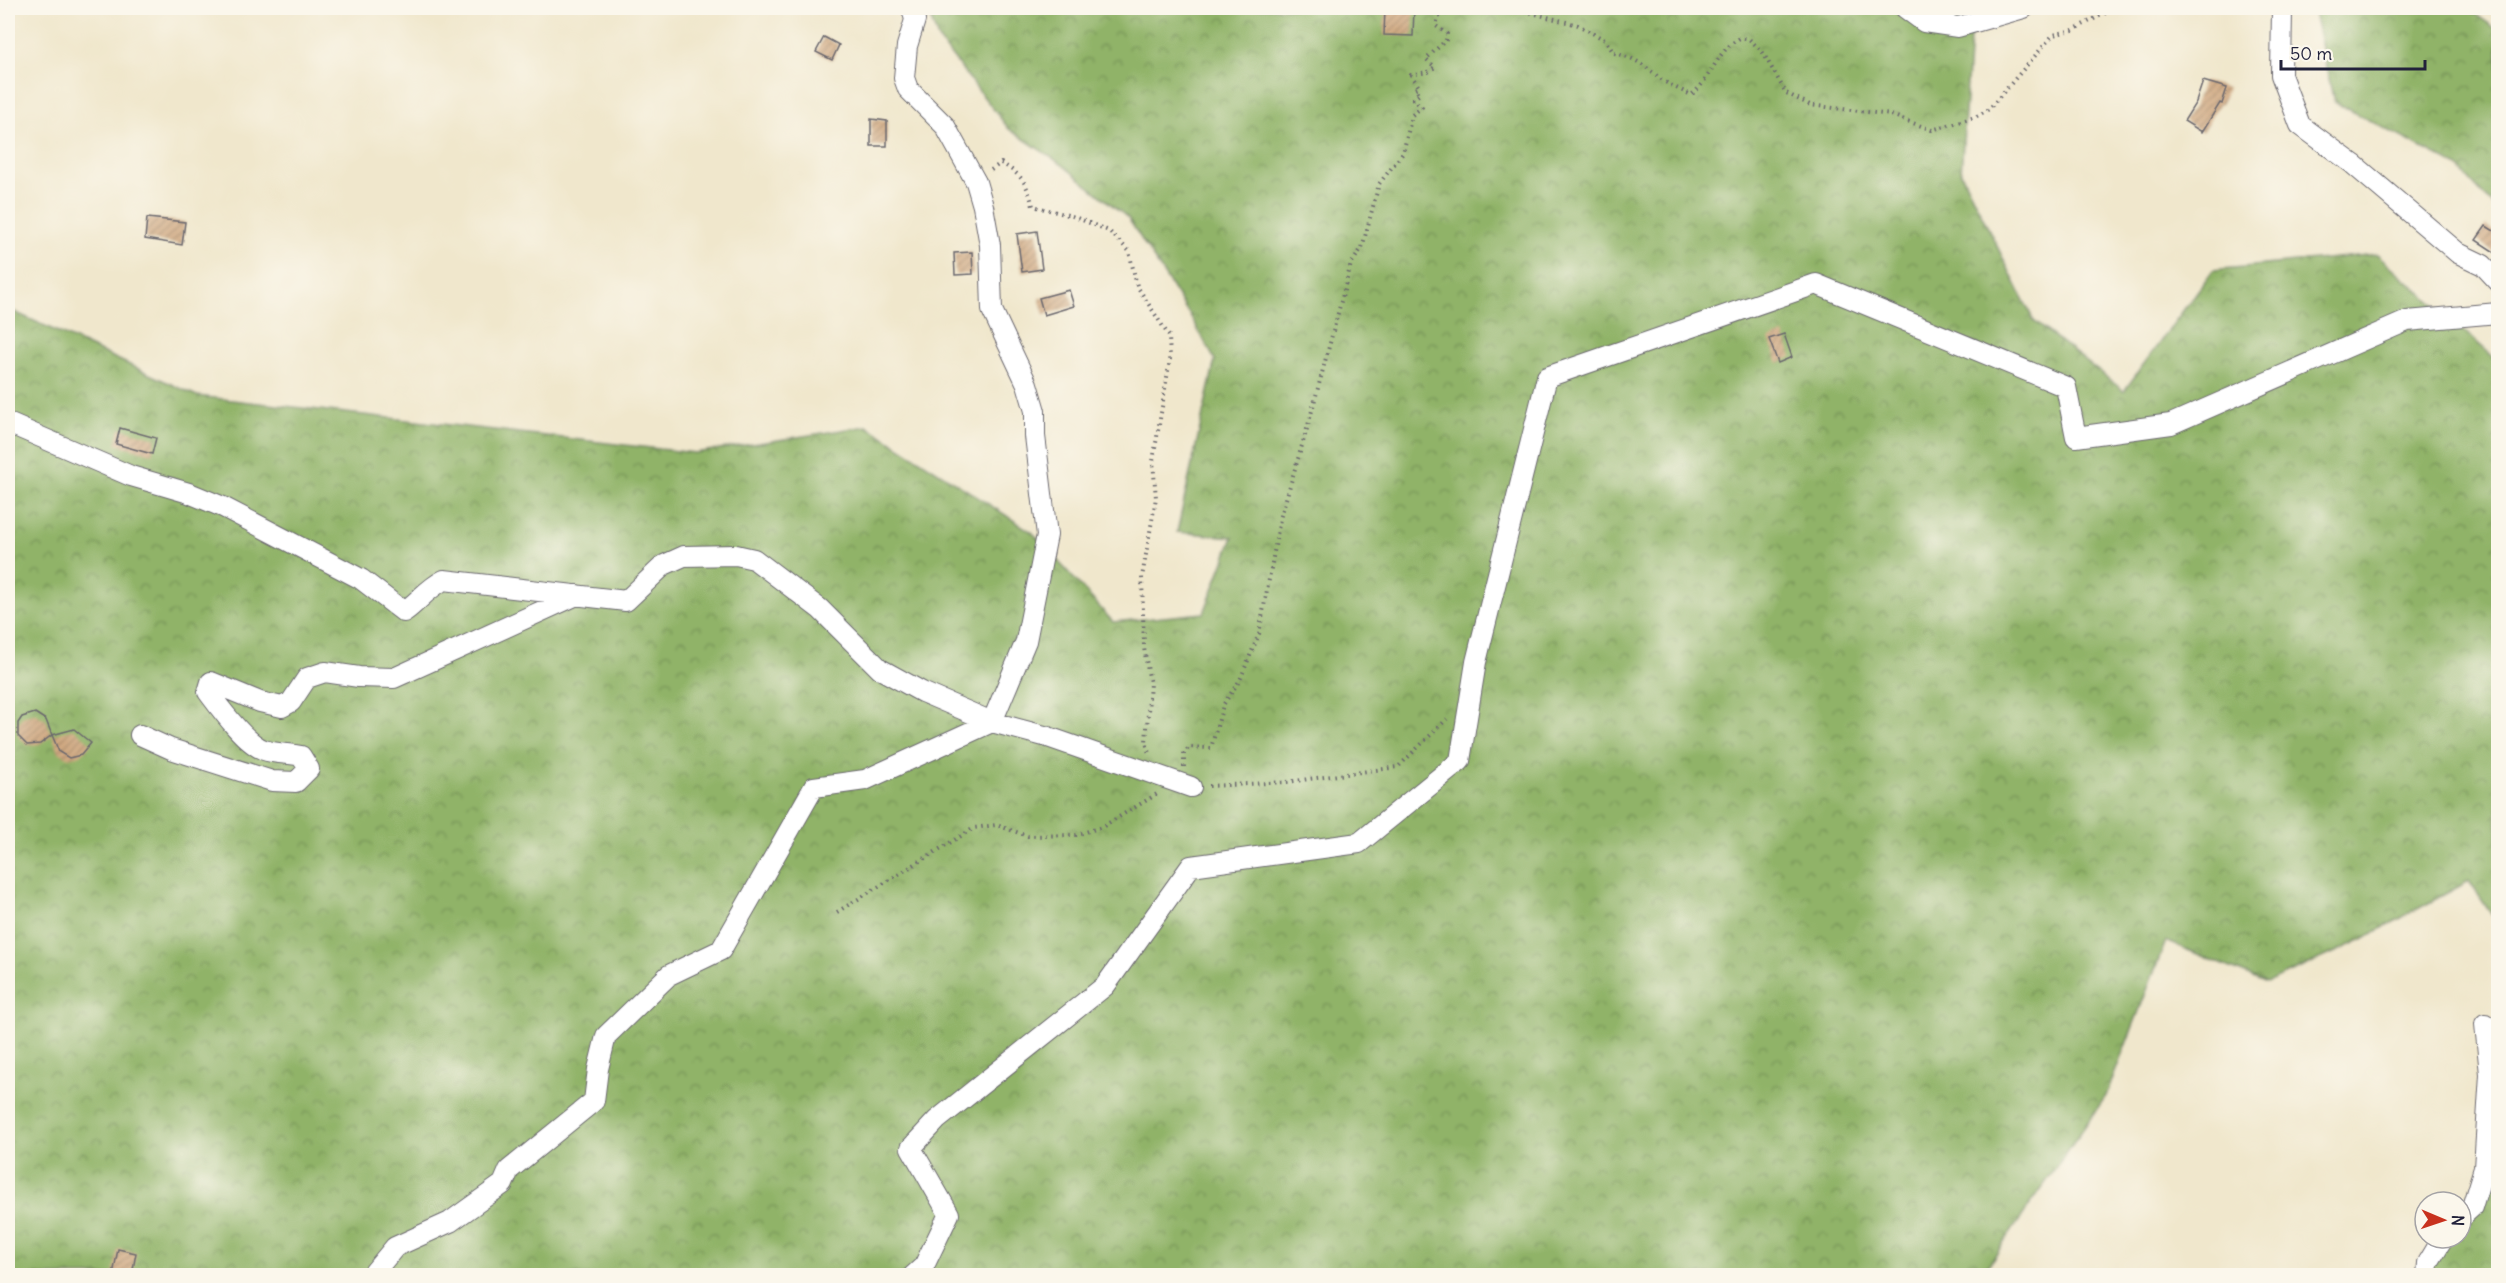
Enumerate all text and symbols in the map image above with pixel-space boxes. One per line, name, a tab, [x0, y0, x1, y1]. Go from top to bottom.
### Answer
scale bar	[2281, 33, 2425, 71]
text: 50 m	[2290, 42, 2332, 65]
north arrow	[2413, 1190, 2473, 1250]
text: N	[2448, 1215, 2468, 1226]

